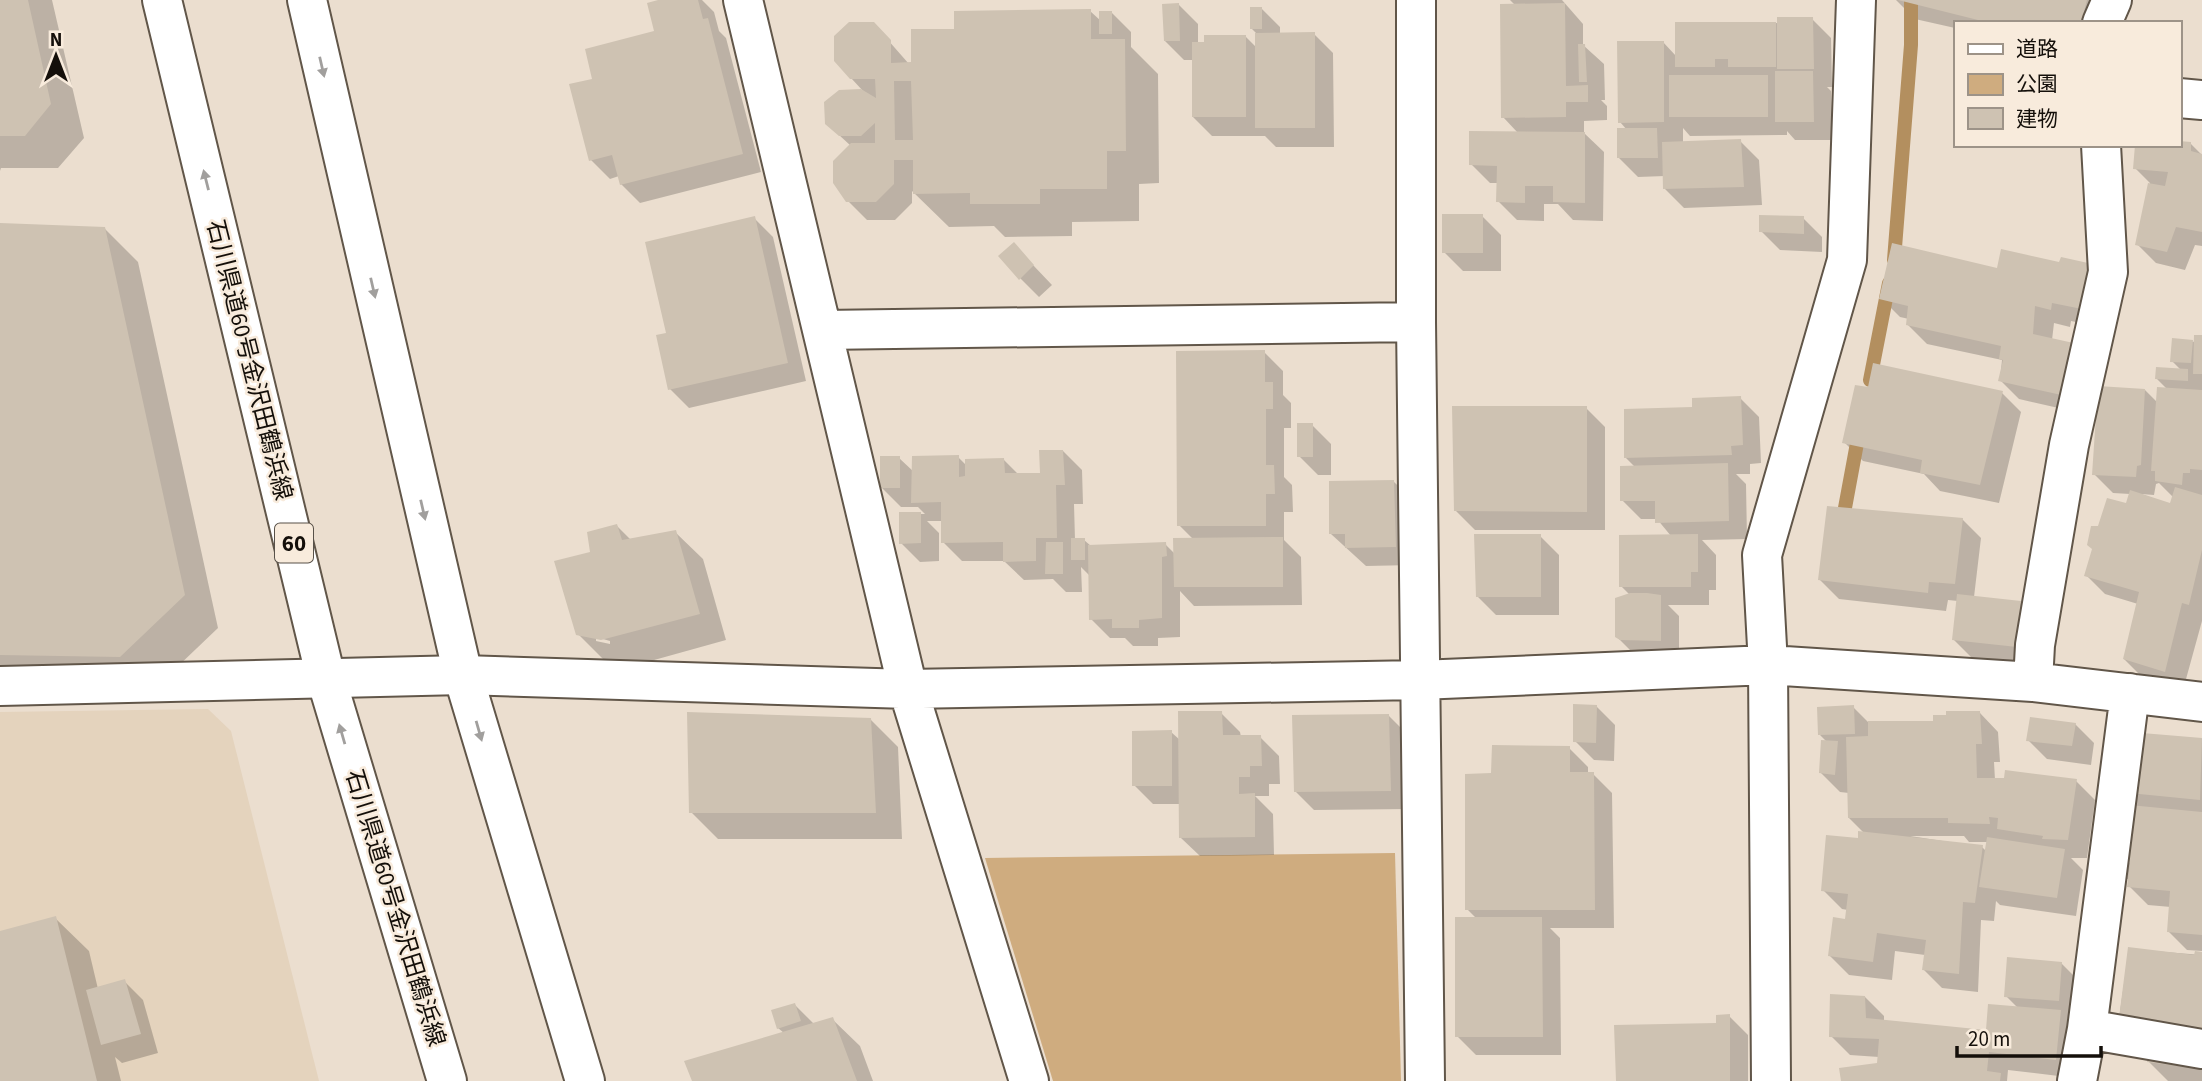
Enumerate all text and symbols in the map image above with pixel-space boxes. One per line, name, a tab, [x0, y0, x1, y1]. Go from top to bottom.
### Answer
north arrow	[21, 21, 91, 91]
legend	[1954, 21, 2181, 147]
text: N	[50, 27, 62, 54]
text: 道路	[2016, 34, 2058, 64]
one-way arrow	[317, 56, 328, 78]
text: 公園	[2016, 69, 2058, 99]
text: 建物	[2016, 104, 2058, 134]
one-way arrow	[200, 169, 211, 191]
street label: 石川県道60号金沢田鶴浜線	[197, 216, 301, 504]
one-way arrow	[367, 277, 378, 299]
one-way arrow	[418, 499, 429, 521]
road number: 60	[275, 524, 313, 562]
one-way arrow	[474, 720, 485, 742]
one-way arrow	[337, 723, 347, 744]
street label: 石川県道60号金沢田鶴浜線	[336, 765, 454, 1051]
scale bar	[1957, 1014, 2100, 1058]
text: 20 m	[1968, 1024, 2010, 1054]

